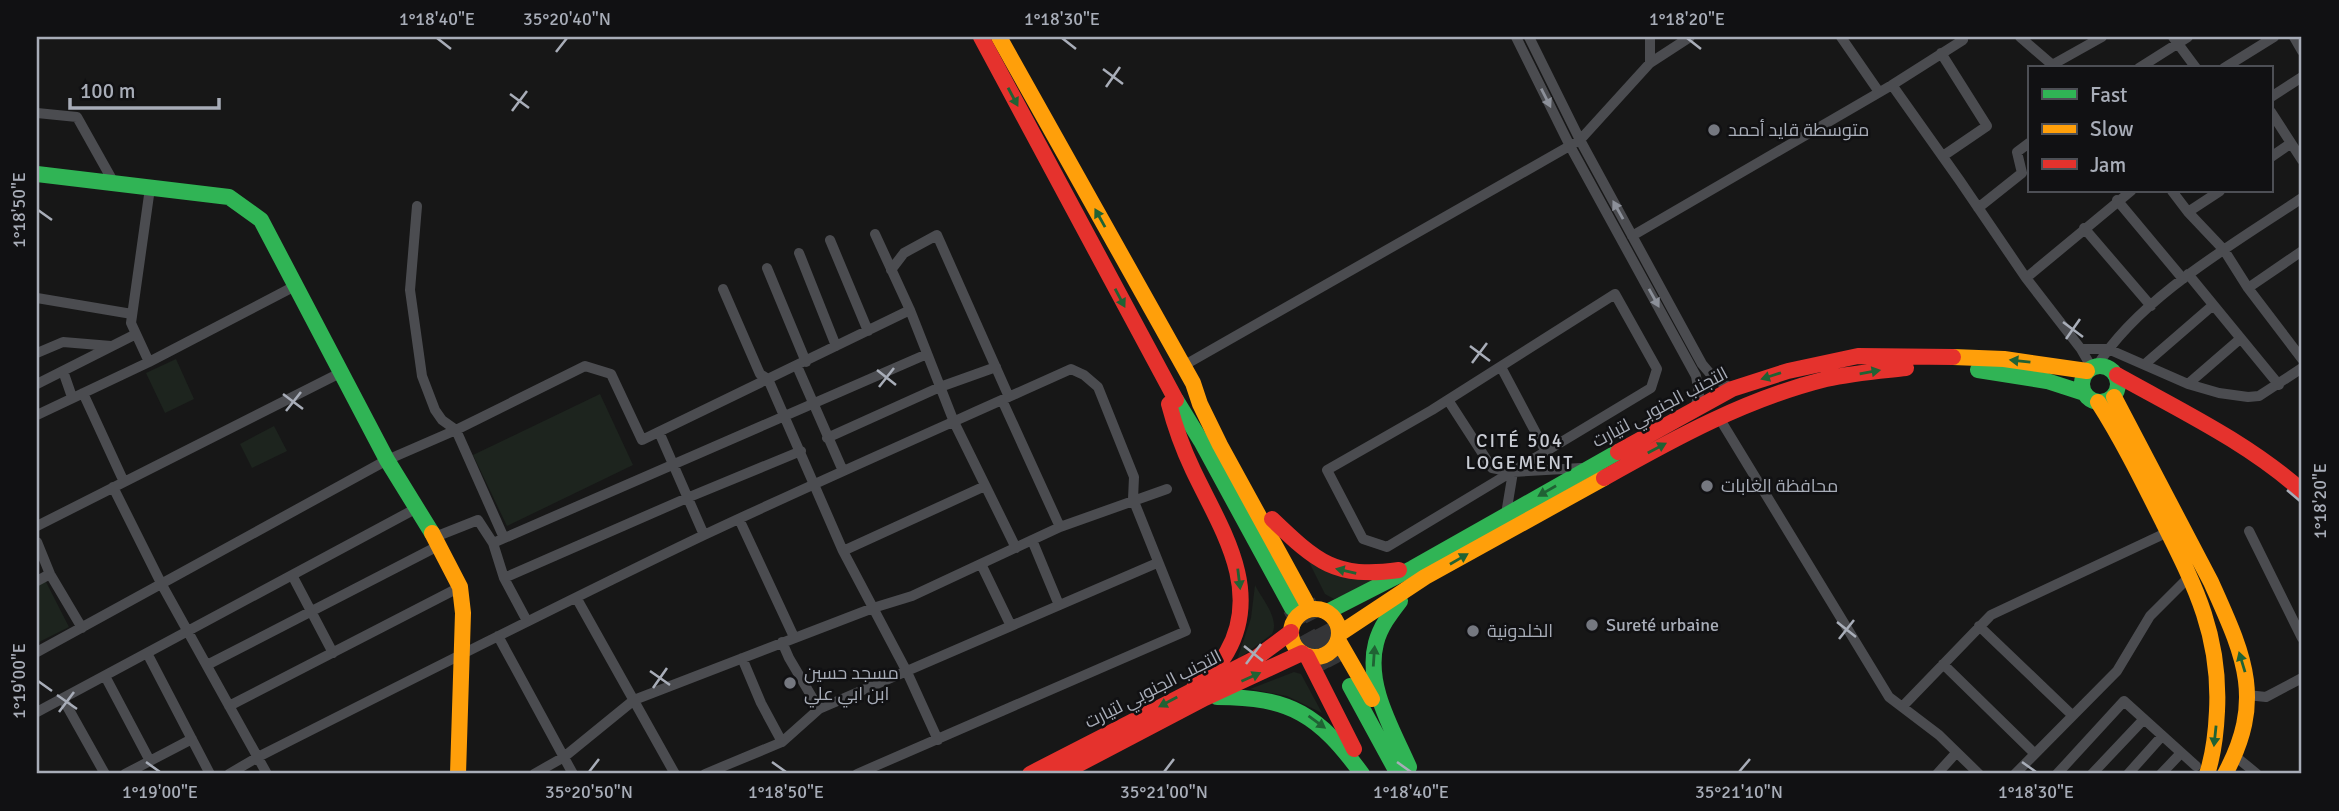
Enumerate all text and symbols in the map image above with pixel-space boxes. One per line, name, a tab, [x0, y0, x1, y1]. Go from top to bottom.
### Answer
text: 1°18'40"E	[399, 8, 475, 30]
text: 35°20'40"N	[523, 8, 611, 30]
text: 1°18'30"E	[1024, 8, 1100, 30]
text: 1°18'20"E	[1649, 8, 1725, 30]
scale bar	[70, 66, 219, 110]
legend	[2028, 66, 2272, 192]
text: 100 m	[80, 78, 135, 104]
text: Fast	[2090, 82, 2127, 108]
one-way arrow	[1008, 87, 1019, 107]
one-way arrow	[1541, 88, 1552, 108]
text: Slow	[2090, 116, 2134, 142]
place label: متوسطة قايد أحمد	[1728, 119, 1869, 141]
marker: متوسطة قايد أحمد	[1706, 122, 1722, 138]
text: Jam	[2090, 152, 2126, 178]
text: 1°18'50"E	[8, 172, 30, 248]
one-way arrow	[1612, 201, 1624, 220]
one-way arrow	[1094, 209, 1106, 228]
one-way arrow	[1115, 288, 1126, 308]
one-way arrow	[1648, 289, 1660, 308]
one-way arrow	[2009, 355, 2031, 366]
street label: التجنب الجنوبي لتيارت	[1588, 362, 1733, 455]
one-way arrow	[1859, 366, 1881, 377]
one-way arrow	[1760, 371, 1781, 382]
district label: CITÉ 504 LOGEMENT	[1465, 429, 1575, 475]
one-way arrow	[1648, 442, 1667, 454]
text: 1°18'20"E	[2309, 463, 2331, 539]
place label: محافظة الغابات	[1721, 475, 1838, 497]
marker: محافظة الغابات	[1699, 478, 1715, 494]
one-way arrow	[1537, 484, 1557, 496]
one-way arrow	[1449, 553, 1468, 565]
one-way arrow	[1335, 565, 1357, 576]
one-way arrow	[1234, 568, 1245, 590]
place label: Sureté urbaine	[1606, 614, 1719, 636]
marker: Sureté urbaine	[1584, 617, 1600, 633]
place label: الخلدونية	[1487, 620, 1553, 642]
marker: الخلدونية	[1465, 623, 1481, 639]
text: 1°19'00"E	[8, 643, 30, 719]
street label: التجنب الجنوبي لتيارت	[1081, 645, 1227, 736]
one-way arrow	[1369, 645, 1380, 667]
one-way arrow	[2236, 651, 2246, 672]
place label: مسجد حسين ابن ابي علي	[804, 662, 899, 708]
one-way arrow	[1241, 671, 1261, 683]
marker: مسجد حسين ابن ابي علي	[782, 675, 798, 691]
one-way arrow	[1158, 696, 1178, 707]
one-way arrow	[1307, 715, 1325, 730]
one-way arrow	[2210, 726, 2221, 748]
text: 1°19'00"E	[122, 781, 198, 803]
text: 35°20'50"N	[545, 781, 633, 803]
text: 1°18'50"E	[748, 781, 824, 803]
text: 35°21'00"N	[1120, 781, 1208, 803]
text: 1°18'40"E	[1373, 781, 1449, 803]
text: 35°21'10"N	[1695, 781, 1783, 803]
text: 1°18'30"E	[1998, 781, 2074, 803]

